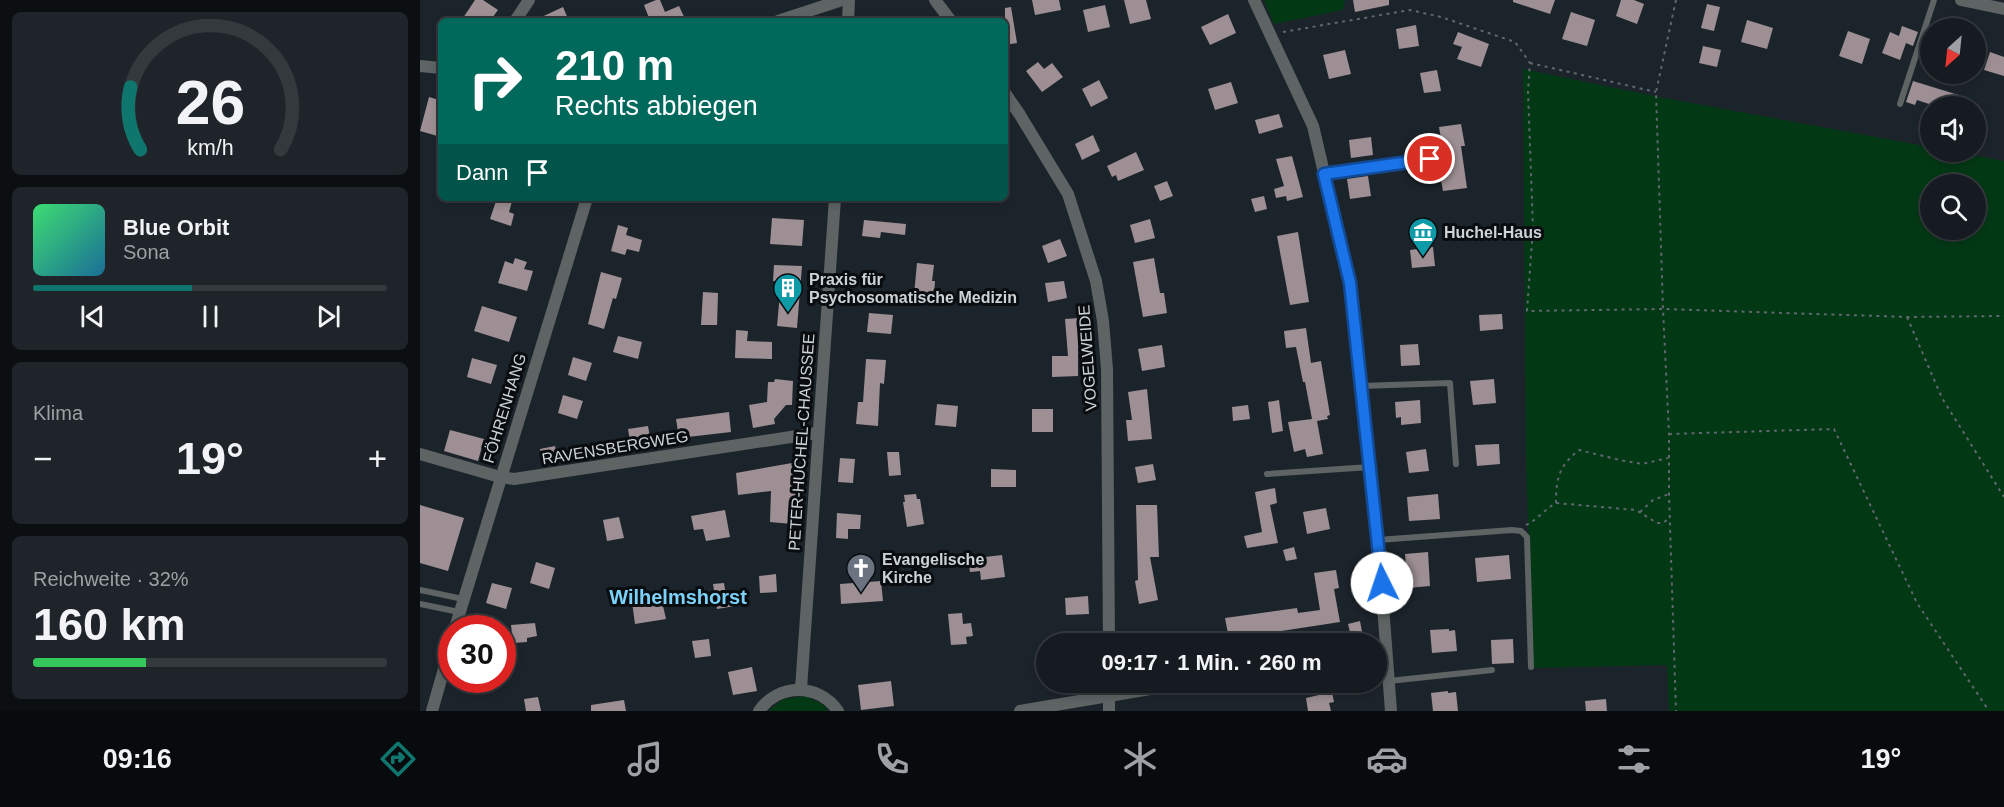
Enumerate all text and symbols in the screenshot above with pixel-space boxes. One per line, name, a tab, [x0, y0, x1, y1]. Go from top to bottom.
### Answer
north arrow	[1920, 18, 1986, 84]
map controls	[1920, 18, 1986, 240]
icon: right	[456, 42, 534, 120]
text: 210 m	[555, 42, 674, 89]
text: 26	[175, 69, 245, 138]
text: Rechts abbiegen	[555, 91, 758, 121]
button: sound	[1920, 96, 1986, 162]
pin	[1404, 133, 1455, 184]
text: km/h	[187, 137, 233, 161]
icon: arrive	[1413, 142, 1446, 175]
icon: arrive	[521, 156, 554, 189]
text: Dann	[456, 160, 509, 185]
button: search	[1920, 174, 1986, 240]
text: Blue Orbit	[123, 215, 229, 240]
museum icon: Huchel-Haus	[1407, 216, 1439, 258]
place label: Huchel-Haus	[1444, 224, 1542, 241]
text: Sona	[123, 241, 170, 263]
place label: Praxis für Psychosomatische Medizin	[809, 271, 1017, 306]
building icon: Praxis für Psychosomatische Medizin	[772, 272, 804, 314]
icon: previous	[76, 300, 109, 333]
icon: pause	[194, 300, 227, 333]
icon: next	[312, 300, 345, 333]
street label: VOGELWEIDE	[1075, 304, 1100, 412]
street label: PETER-HUCHEL-CHAUSSEE	[785, 333, 818, 551]
street label: FÖHRENHANG	[480, 351, 529, 465]
text: Klima	[33, 402, 83, 424]
street label: RAVENSBERGWEG	[541, 428, 690, 467]
text: 19°	[176, 433, 244, 484]
text: −	[33, 440, 52, 477]
text: +	[368, 440, 387, 477]
place label: Evangelische Kirche	[882, 551, 984, 586]
position arrow	[1350, 551, 1414, 615]
church icon: Evangelische Kirche	[845, 552, 877, 594]
text: Reichweite · 32%	[33, 568, 189, 590]
district label: Wilhelmshorst	[609, 586, 747, 608]
text: 160 km	[33, 599, 186, 650]
speed limit sign: 30	[438, 615, 516, 693]
text: 09:17 · 1 Min. · 260 m	[1101, 650, 1322, 675]
icon: directions	[377, 738, 419, 780]
icon: music	[624, 738, 666, 780]
icon: phone	[871, 738, 913, 780]
icon: climate	[1119, 738, 1161, 780]
icon: car	[1366, 738, 1408, 780]
icon: filters	[1613, 738, 1655, 780]
text: 09:16	[103, 744, 172, 774]
text: 19°	[1860, 744, 1901, 774]

